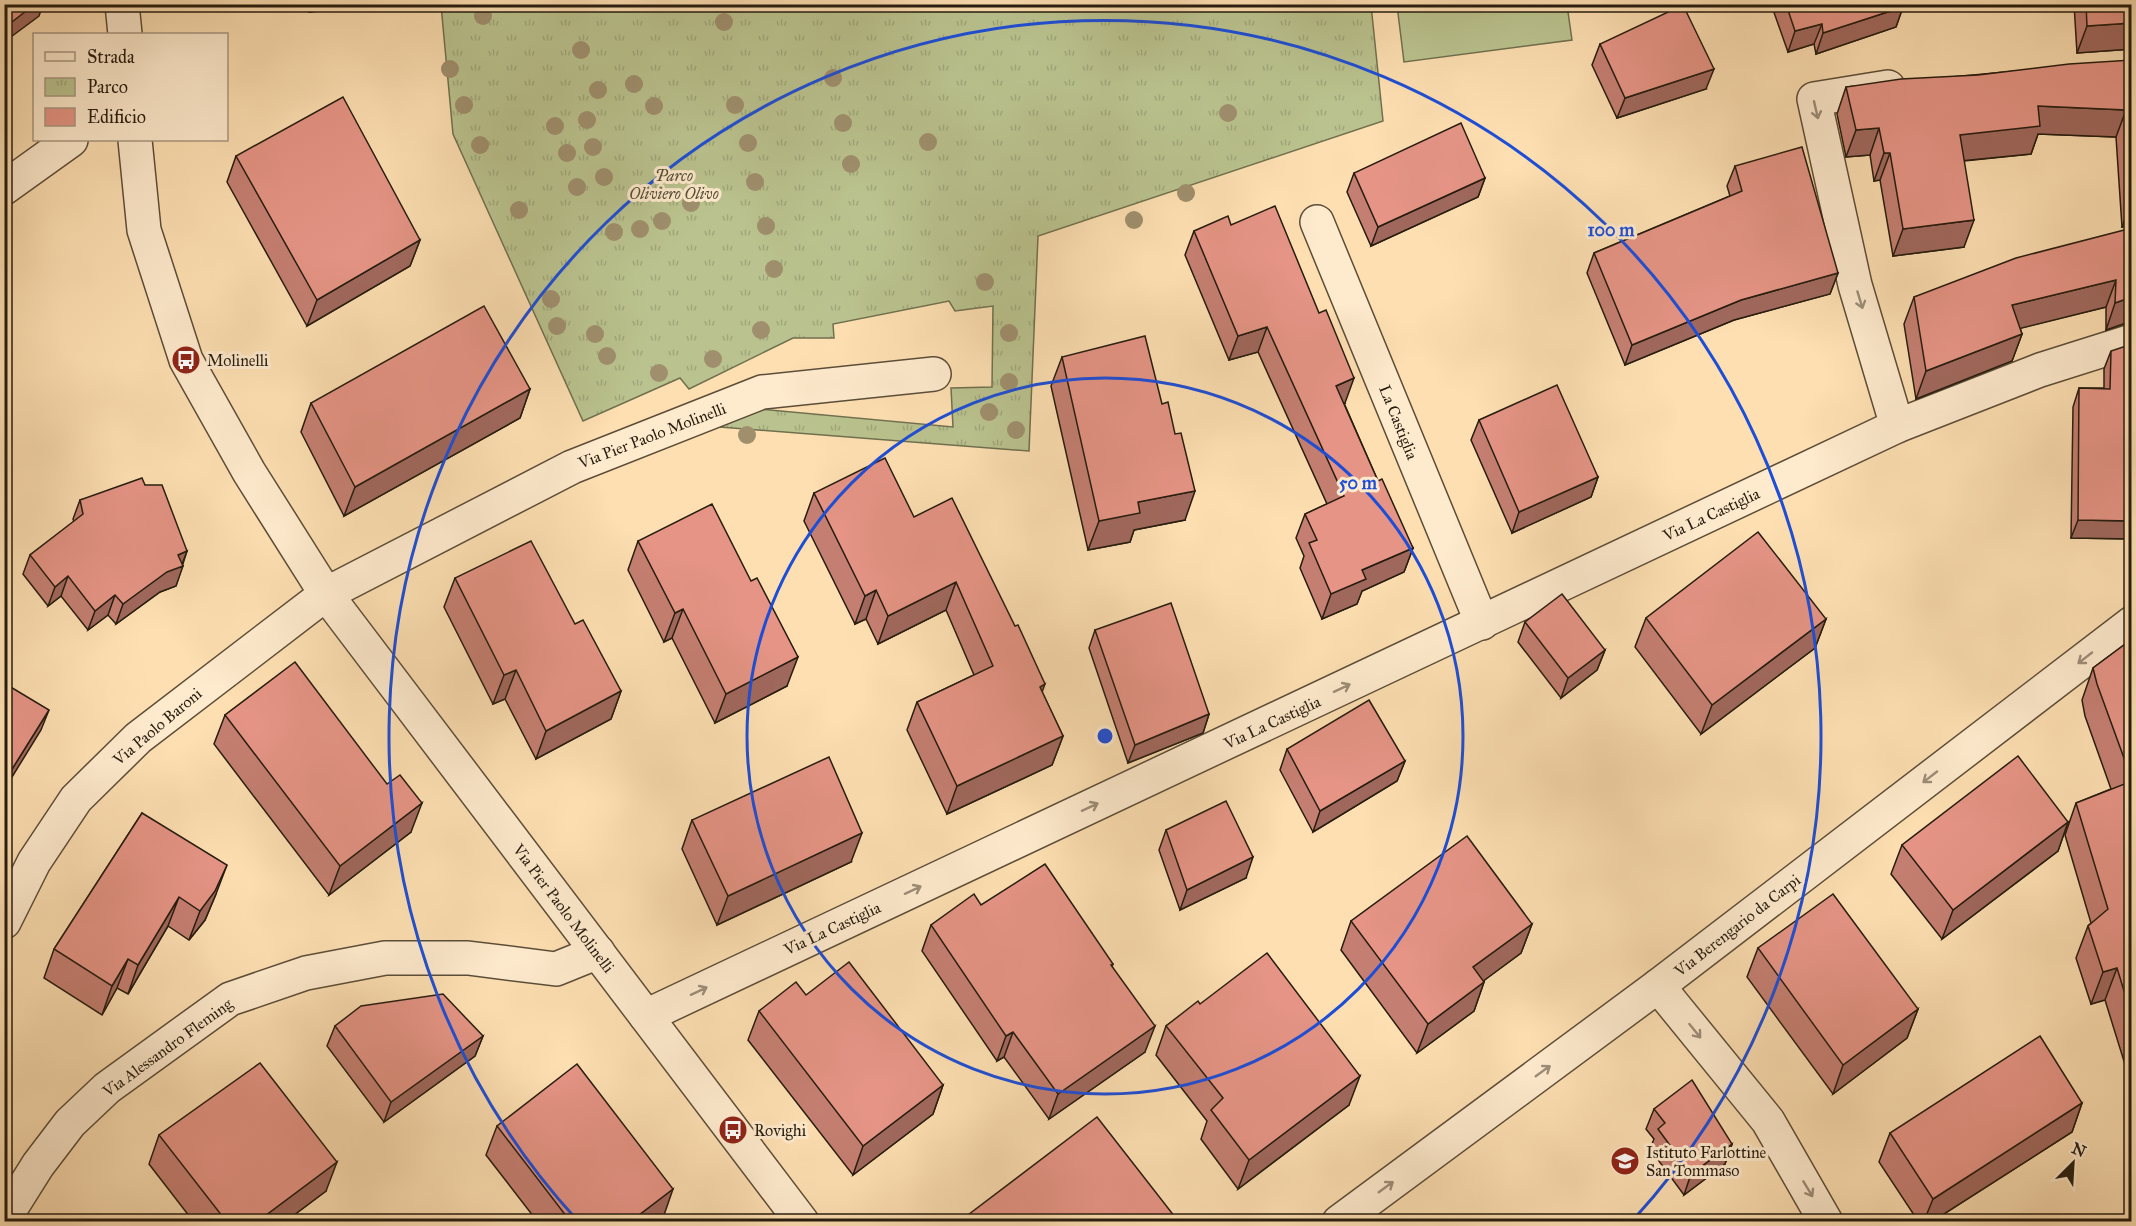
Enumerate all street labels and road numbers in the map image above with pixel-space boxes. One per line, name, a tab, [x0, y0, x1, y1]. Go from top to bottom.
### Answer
street label: La Castiglia	[1374, 382, 1422, 463]
street label: Via Pier Paolo Molinelli	[575, 398, 729, 473]
street label: Via La Castiglia	[1659, 484, 1763, 546]
street label: Via Paolo Baroni	[108, 683, 206, 770]
street label: Via La Castiglia	[1220, 692, 1324, 754]
street label: Via Pier Paolo Molinelli	[508, 839, 619, 977]
street label: Via Berengario da Carpi	[1670, 870, 1805, 982]
street label: Via La Castiglia	[780, 898, 884, 960]
street label: Via Alessandro Fleming	[98, 994, 237, 1102]

